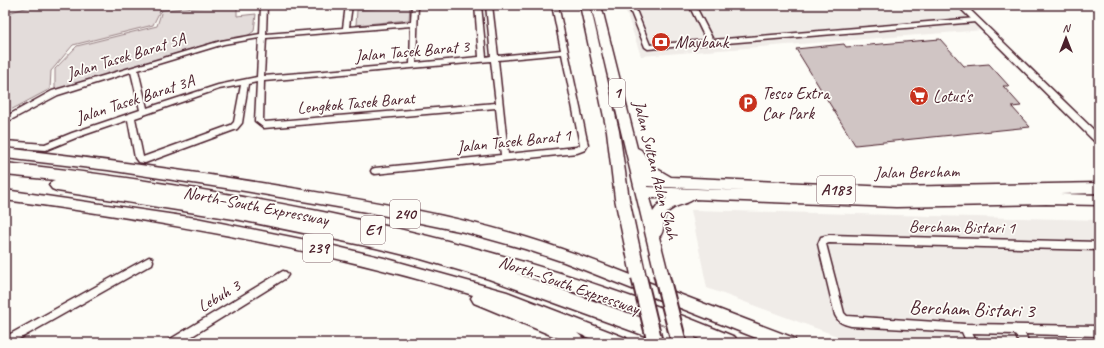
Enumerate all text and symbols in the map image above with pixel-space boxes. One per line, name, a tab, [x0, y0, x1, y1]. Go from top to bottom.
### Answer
north arrow	[1046, 18, 1086, 58]
text: N	[1063, 21, 1072, 35]
street label: Jalan Tasek Barat 5A	[63, 28, 189, 84]
bank icon: Maybank	[650, 31, 672, 53]
place label: Maybank	[675, 32, 730, 53]
street label: Jalan Tasek Barat 3	[353, 35, 471, 67]
street label: Jalan Tasek Barat 3A	[72, 70, 198, 128]
road number: 1	[609, 79, 625, 107]
place label: Tesco Extra Car Park	[762, 83, 831, 124]
supermarket icon: Lotus's	[908, 85, 930, 107]
place label: Lotus's	[933, 86, 974, 107]
street label: Lengkok Tasek Barat	[296, 87, 418, 119]
parking icon: Tesco Extra Car Park	[737, 92, 759, 114]
street label: Jalan Sultan Azlan Shah	[628, 97, 684, 243]
street label: Jalan Tasek Barat 1	[455, 124, 573, 158]
street label: Jalan Bercham	[873, 161, 960, 183]
road number: A183	[817, 176, 855, 204]
street label: North–South Expressway	[182, 182, 331, 231]
road number: 240	[390, 200, 420, 228]
road number: E1	[361, 216, 385, 244]
street label: Bercham Bistari 1	[909, 216, 1017, 238]
road number: 239	[303, 234, 333, 262]
street label: North–South Expressway	[496, 251, 643, 319]
street label: Lebuh 3	[194, 274, 245, 317]
street label: Bercham Bistari 3	[909, 294, 1037, 324]

